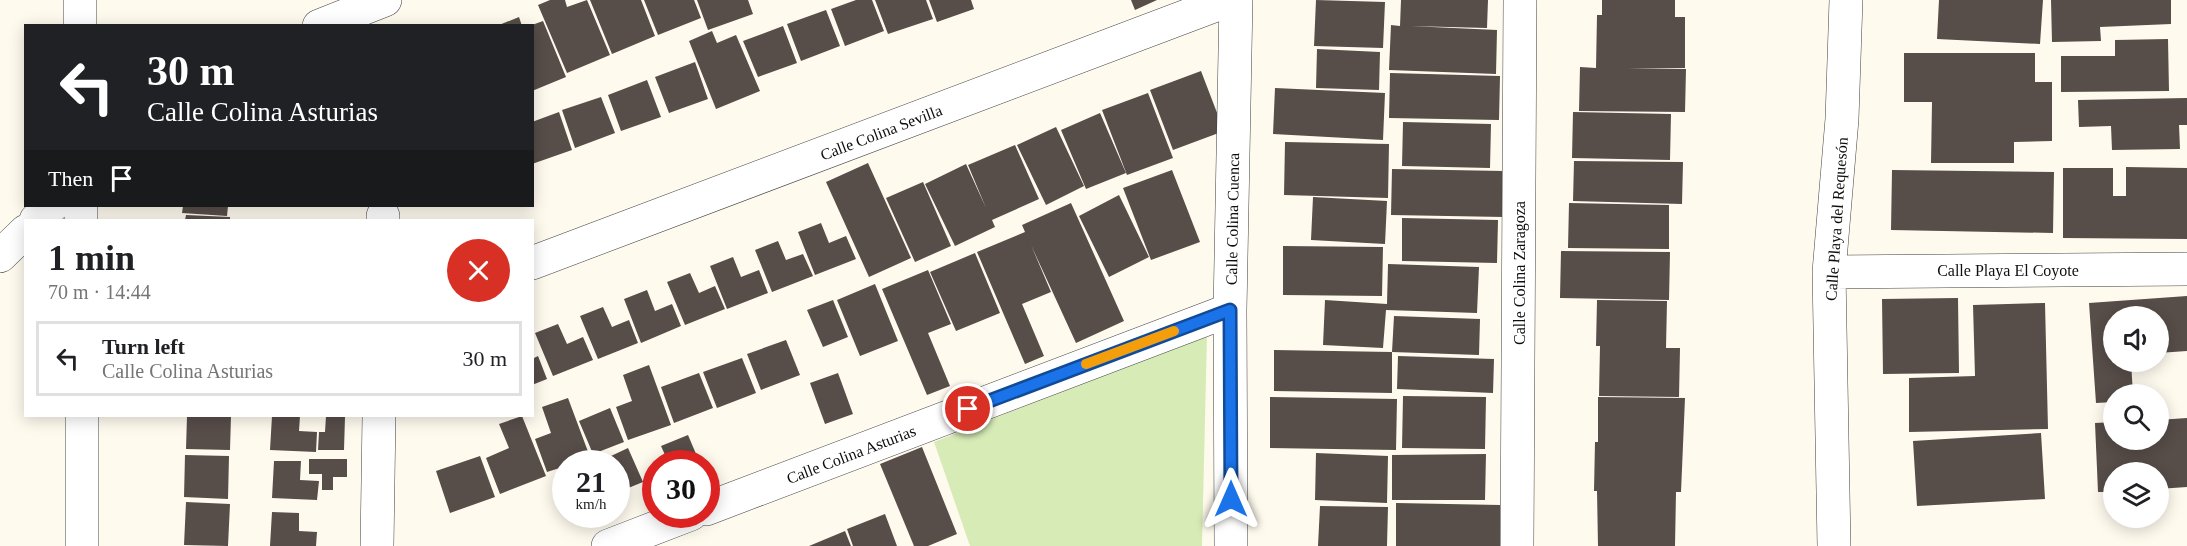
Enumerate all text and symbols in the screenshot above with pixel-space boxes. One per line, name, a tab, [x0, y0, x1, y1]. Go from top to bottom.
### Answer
icon: left	[48, 48, 126, 126]
text: 30 m	[147, 48, 235, 94]
text: Calle Colina Asturias	[147, 97, 378, 127]
street label: Calle Colina Sevilla	[818, 101, 944, 163]
street label: Calle Playa del Requesón	[1822, 137, 1852, 301]
street label: Calle Colina Cuenca	[1223, 153, 1242, 285]
icon: arrive	[105, 162, 138, 195]
text: Then	[48, 166, 93, 191]
street label: Calle Colina Zaragoza	[1511, 201, 1529, 345]
text: 1 min	[48, 238, 135, 278]
button: close	[447, 239, 510, 302]
street label: Calle Playa El Coyote	[1937, 262, 2079, 280]
text: 70 m · 14:44	[48, 281, 151, 303]
map controls	[2103, 306, 2169, 528]
button: sound	[2103, 306, 2169, 372]
text: Turn left	[102, 334, 185, 359]
icon: left	[51, 342, 84, 375]
text: 30 m	[462, 346, 507, 371]
text: Calle Colina Asturias	[102, 360, 273, 382]
pin	[942, 383, 993, 434]
button: search	[2103, 384, 2169, 450]
icon: arrive	[951, 392, 984, 425]
street label: Calle Colina Asturias	[784, 422, 918, 487]
speed limit sign: 30	[642, 450, 720, 528]
button: layers	[2103, 462, 2169, 528]
text: 21	[576, 465, 606, 498]
position arrow	[1199, 467, 1263, 531]
text: km/h	[576, 496, 606, 512]

